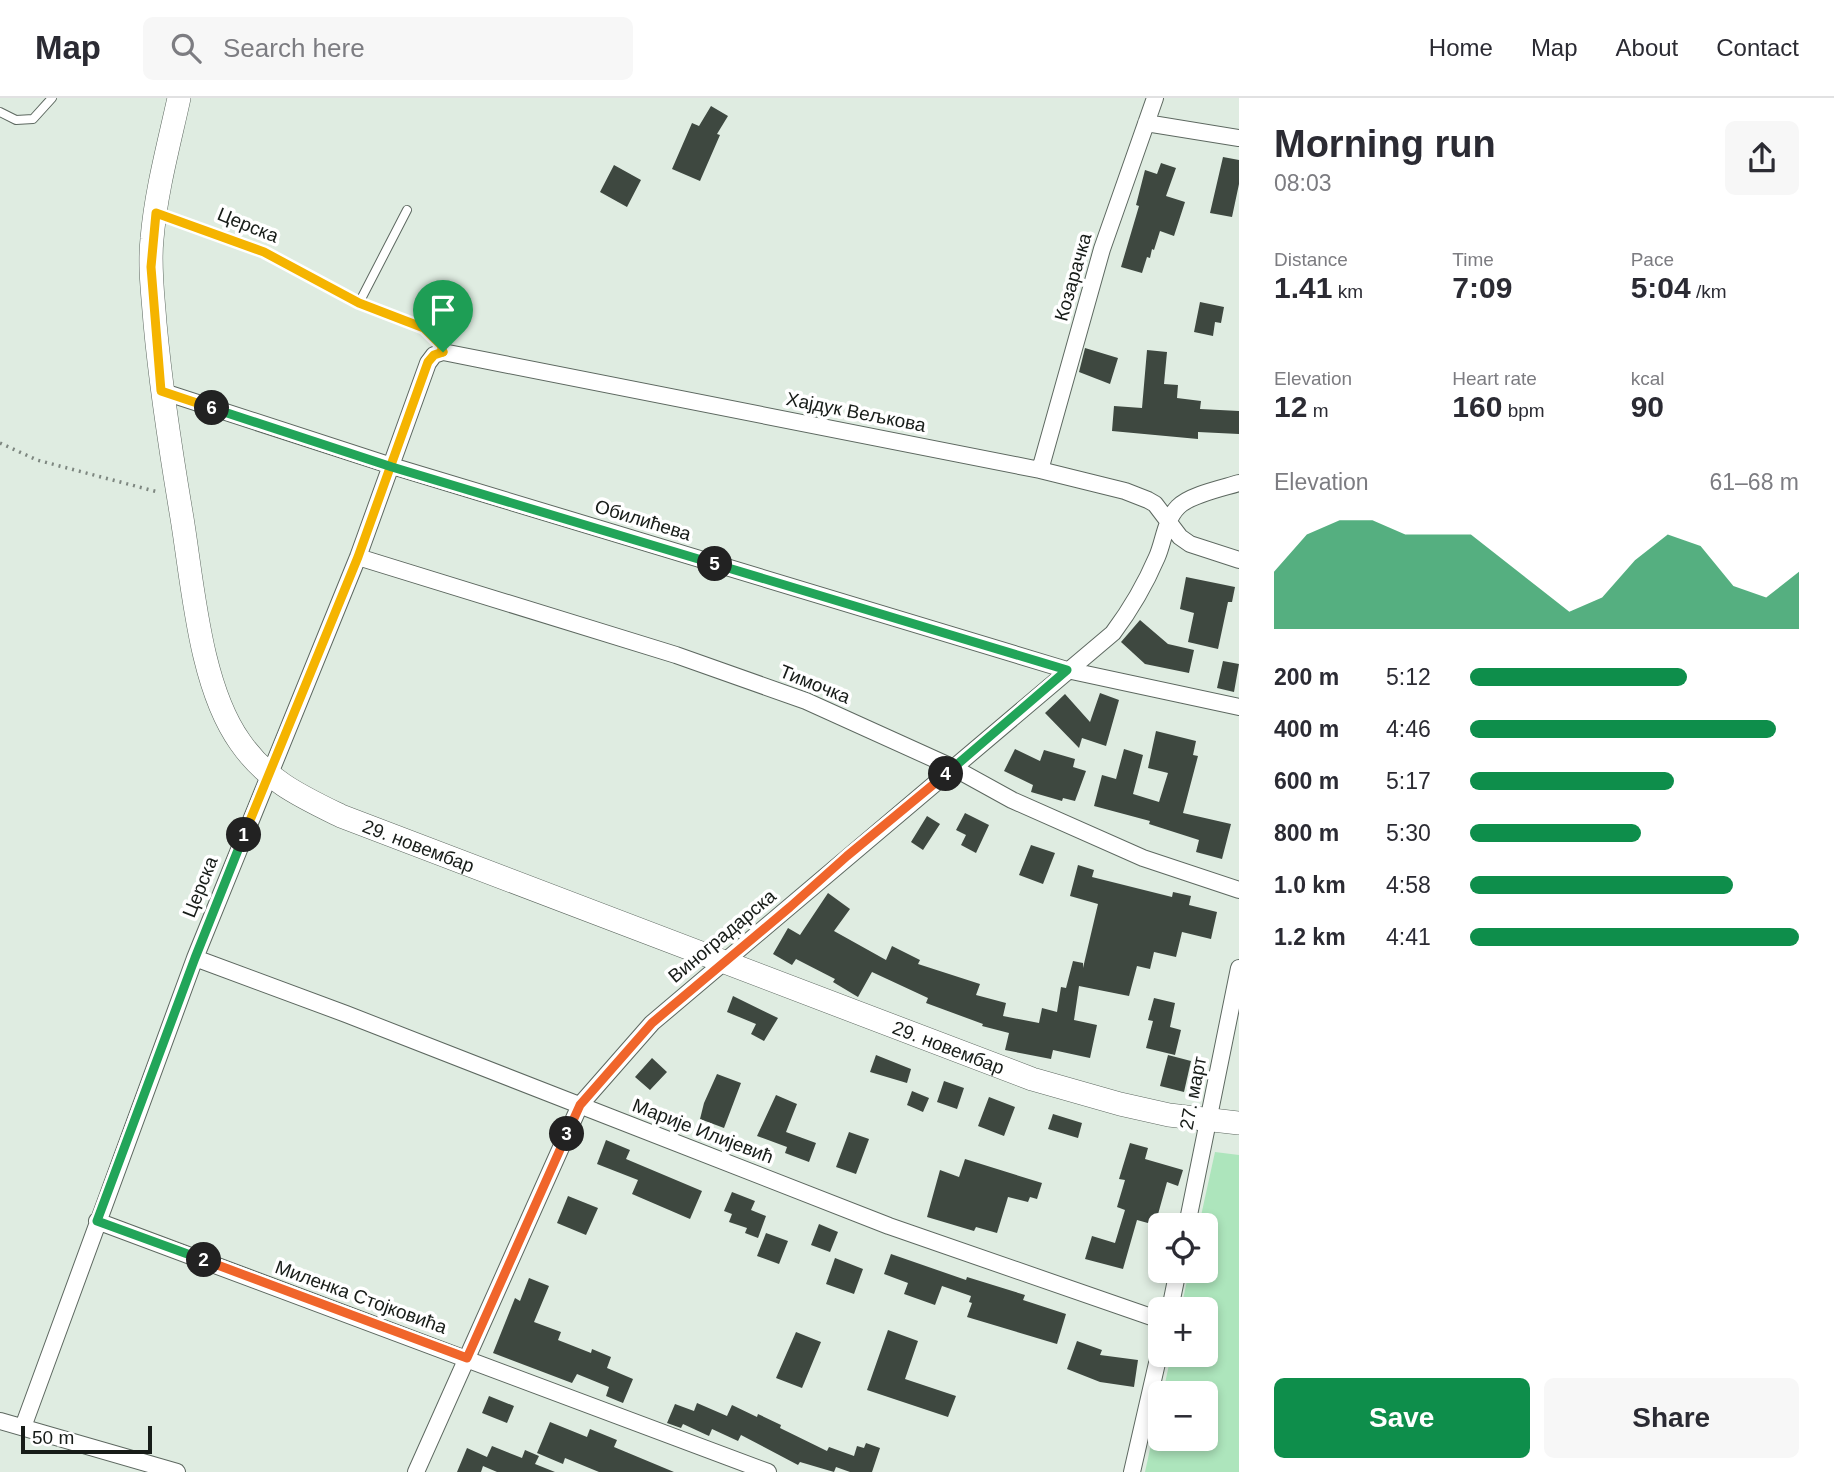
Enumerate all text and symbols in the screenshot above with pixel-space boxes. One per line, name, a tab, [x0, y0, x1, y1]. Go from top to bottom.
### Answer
search box	[143, 17, 633, 80]
text: Map	[35, 29, 101, 66]
icon: search	[167, 29, 205, 67]
text: Search here	[223, 33, 365, 63]
text: Home	[1429, 34, 1493, 61]
text: Map	[1531, 34, 1578, 61]
text: About	[1616, 34, 1678, 61]
text: Contact	[1716, 34, 1799, 61]
button: share	[1725, 121, 1799, 195]
text: Morning run	[1274, 123, 1496, 165]
text: 08:03	[1274, 170, 1332, 196]
street label: Церска	[214, 203, 282, 247]
street label: Козарачка	[1050, 230, 1096, 323]
text: Distance	[1274, 249, 1348, 270]
text: Time	[1452, 249, 1494, 270]
text: Pace	[1631, 249, 1674, 270]
text: 1.41	[1274, 271, 1332, 304]
text: 7:09	[1452, 271, 1512, 304]
text: 5:04	[1631, 271, 1691, 304]
pin	[413, 280, 473, 352]
text: km	[1332, 281, 1363, 302]
text: /km	[1691, 281, 1727, 302]
icon: arrive	[424, 291, 462, 329]
text: Elevation	[1274, 368, 1352, 389]
text: Heart rate	[1452, 368, 1537, 389]
text: kcal	[1631, 368, 1664, 389]
street label: Хајдук Вељкова	[784, 388, 928, 436]
pin: 6	[194, 390, 230, 426]
text: 12	[1274, 390, 1307, 423]
text: 160	[1452, 390, 1502, 423]
text: 90	[1631, 390, 1664, 423]
text: 6	[206, 397, 217, 418]
text: m	[1307, 400, 1328, 421]
text: bpm	[1502, 400, 1545, 421]
text: Elevation	[1274, 469, 1369, 495]
text: 61–68 m	[1709, 469, 1799, 495]
street label: Обилићева	[592, 495, 694, 545]
pin: 5	[698, 546, 732, 582]
text: 5	[709, 553, 720, 574]
street label: Тимочка	[777, 660, 854, 708]
text: 200 m	[1274, 664, 1339, 690]
text: 5:12	[1386, 664, 1431, 690]
text: 400 m	[1274, 716, 1339, 742]
text: 4:46	[1386, 716, 1431, 742]
pin: 4	[928, 756, 964, 792]
text: 4	[940, 763, 951, 784]
text: 600 m	[1274, 768, 1339, 794]
text: 5:17	[1386, 768, 1431, 794]
street label: 29. новембар	[360, 815, 477, 876]
pin: 1	[226, 818, 262, 852]
text: 800 m	[1274, 820, 1339, 846]
text: 5:30	[1386, 820, 1431, 846]
text: 1	[238, 824, 249, 845]
street label: Церска	[178, 853, 222, 921]
text: 1.0 km	[1274, 872, 1346, 898]
text: 4:58	[1386, 872, 1431, 898]
street label: Виноградарска	[664, 885, 780, 987]
text: 1.2 km	[1274, 924, 1346, 950]
text: 4:41	[1386, 924, 1431, 950]
street label: 29. новембар	[890, 1016, 1007, 1078]
street label: 27. март	[1176, 1054, 1210, 1131]
street label: Марије Илијевић	[630, 1094, 776, 1168]
pin: 3	[550, 1116, 584, 1152]
text: 3	[561, 1123, 572, 1144]
map controls	[1148, 1213, 1218, 1451]
button: locate	[1148, 1213, 1218, 1283]
pin: 2	[186, 1242, 222, 1278]
text: 2	[198, 1249, 209, 1270]
street label: Миленка Стојковића	[272, 1256, 450, 1338]
button: +	[1148, 1297, 1218, 1367]
button: Save	[1274, 1378, 1530, 1458]
button: Share	[1544, 1378, 1799, 1458]
button: −	[1148, 1381, 1218, 1451]
scale bar	[21, 1423, 152, 1455]
text: 50 m	[32, 1427, 74, 1448]

